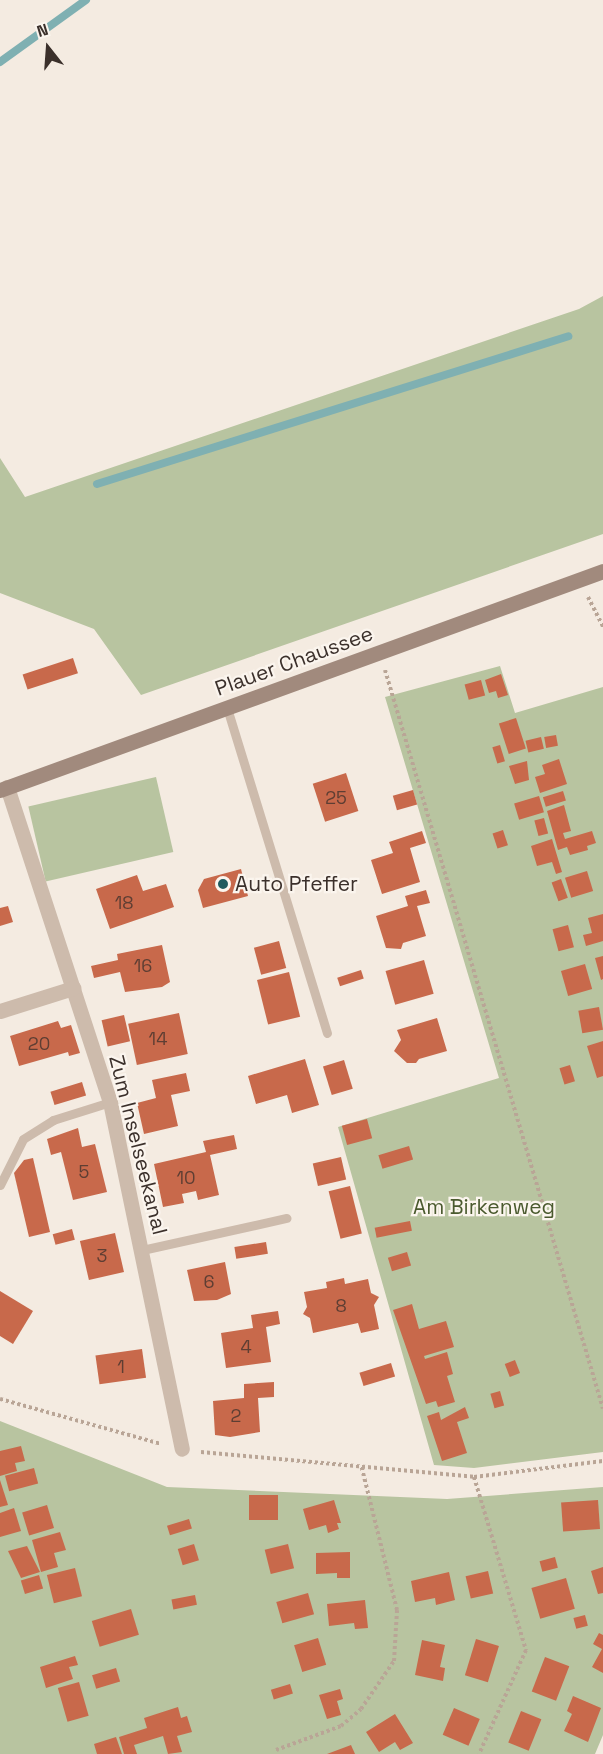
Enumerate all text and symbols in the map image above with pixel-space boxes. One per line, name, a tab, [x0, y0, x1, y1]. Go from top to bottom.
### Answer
north arrow	[18, 18, 78, 78]
text: N	[34, 19, 51, 42]
street label: Plauer Chaussee	[212, 621, 376, 701]
house number: 25	[325, 787, 347, 809]
place label: Auto Pfeffer	[235, 871, 358, 897]
marker: Auto Pfeffer	[216, 877, 230, 891]
house number: 18	[115, 892, 133, 914]
house number: 16	[134, 955, 152, 977]
house number: 14	[149, 1028, 167, 1050]
house number: 20	[28, 1033, 50, 1055]
street label: Zum Inselseekanal	[104, 1053, 172, 1237]
house number: 5	[79, 1161, 89, 1183]
house number: 10	[176, 1167, 196, 1189]
park label: Am Birkenweg	[413, 1194, 555, 1220]
house number: 3	[97, 1245, 107, 1267]
house number: 6	[203, 1271, 215, 1293]
house number: 8	[335, 1295, 347, 1317]
house number: 4	[240, 1336, 252, 1358]
house number: 1	[117, 1356, 125, 1378]
house number: 2	[231, 1405, 241, 1427]

